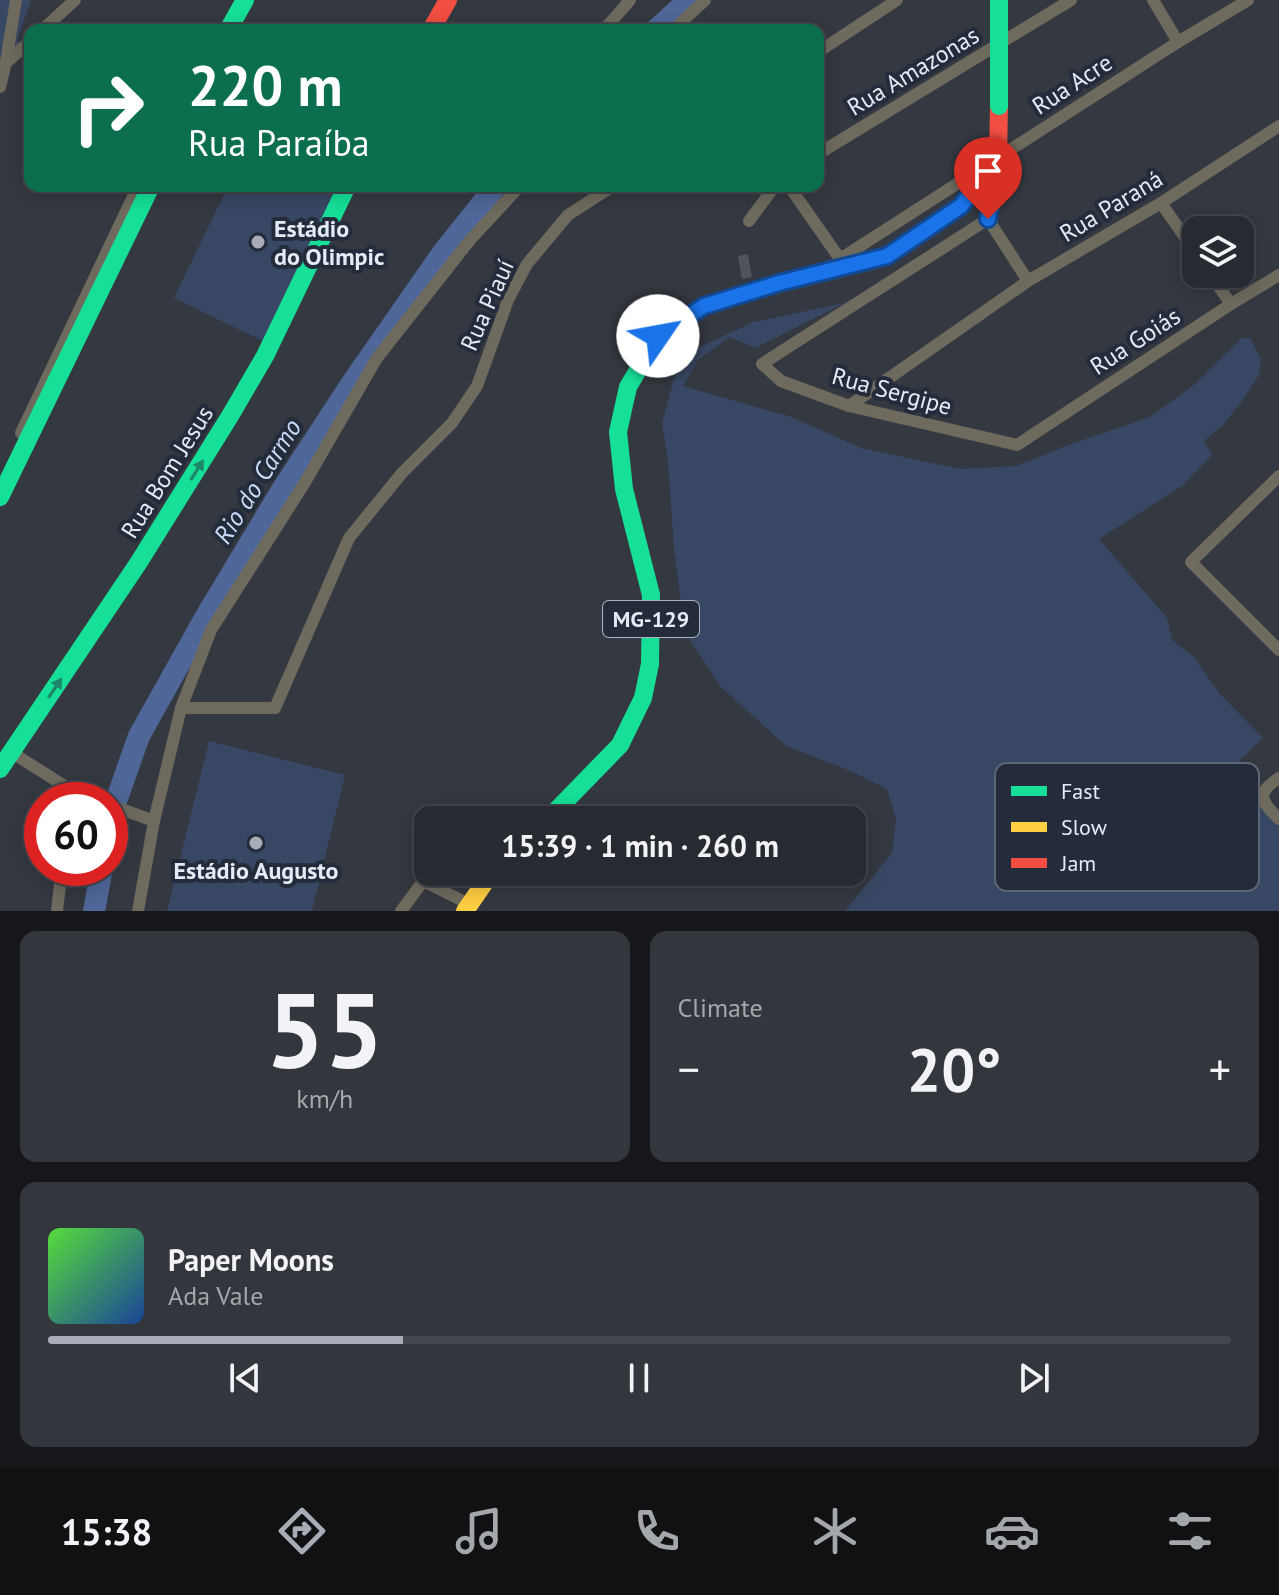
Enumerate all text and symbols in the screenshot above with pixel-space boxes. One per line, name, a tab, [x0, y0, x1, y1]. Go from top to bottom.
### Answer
street label: Rua Amazonas	[841, 20, 985, 122]
street label: Rua Acre	[1026, 47, 1118, 121]
text: 220 m	[188, 49, 343, 121]
icon: right	[56, 56, 160, 160]
text: Rua Paraíba	[188, 119, 370, 166]
pin	[954, 137, 1022, 219]
icon: arrive	[966, 149, 1010, 193]
street label: Rua Paraná	[1054, 163, 1168, 249]
place label: Estádio do Olimpic	[274, 213, 384, 272]
map controls	[1182, 216, 1254, 288]
button: layers	[1182, 216, 1254, 288]
marker: Estádio do Olimpic	[249, 233, 267, 251]
street label: Rua Piauí	[453, 255, 521, 355]
position arrow	[616, 294, 700, 378]
street label: Rua Goiás	[1084, 300, 1186, 382]
street label: Rua Sergipe	[829, 360, 955, 422]
street label: Rua Bom Jesus	[114, 400, 220, 544]
water label: Rio do Carmo	[206, 412, 308, 550]
one-way arrow	[189, 459, 203, 481]
road number: MG-129	[603, 601, 699, 637]
one-way arrow	[47, 677, 62, 699]
legend	[995, 763, 1259, 891]
text: Fast	[1061, 777, 1101, 805]
speed limit sign: 60	[24, 782, 128, 886]
text: Slow	[1061, 813, 1107, 841]
text: 15:39 · 1 min · 260 m	[501, 826, 779, 865]
marker: Estádio Augusto	[247, 834, 265, 852]
text: Jam	[1060, 849, 1096, 877]
place label: Estádio Augusto	[174, 855, 339, 886]
text: 55	[266, 962, 384, 1097]
text: Climate	[678, 991, 763, 1024]
text: 20°	[907, 1030, 1001, 1108]
text: −	[678, 1040, 700, 1097]
text: +	[1209, 1040, 1231, 1097]
text: km/h	[296, 1082, 353, 1115]
text: Paper Moons	[168, 1240, 334, 1279]
text: Ada Vale	[168, 1279, 263, 1312]
icon: previous	[223, 1356, 267, 1400]
icon: pause	[617, 1356, 661, 1400]
icon: next	[1012, 1356, 1056, 1400]
icon: directions	[274, 1503, 330, 1559]
icon: music	[451, 1503, 507, 1559]
icon: phone	[629, 1503, 685, 1559]
icon: climate	[807, 1503, 863, 1559]
icon: car	[984, 1503, 1040, 1559]
icon: filters	[1162, 1503, 1218, 1559]
text: 15:38	[61, 1508, 152, 1555]

